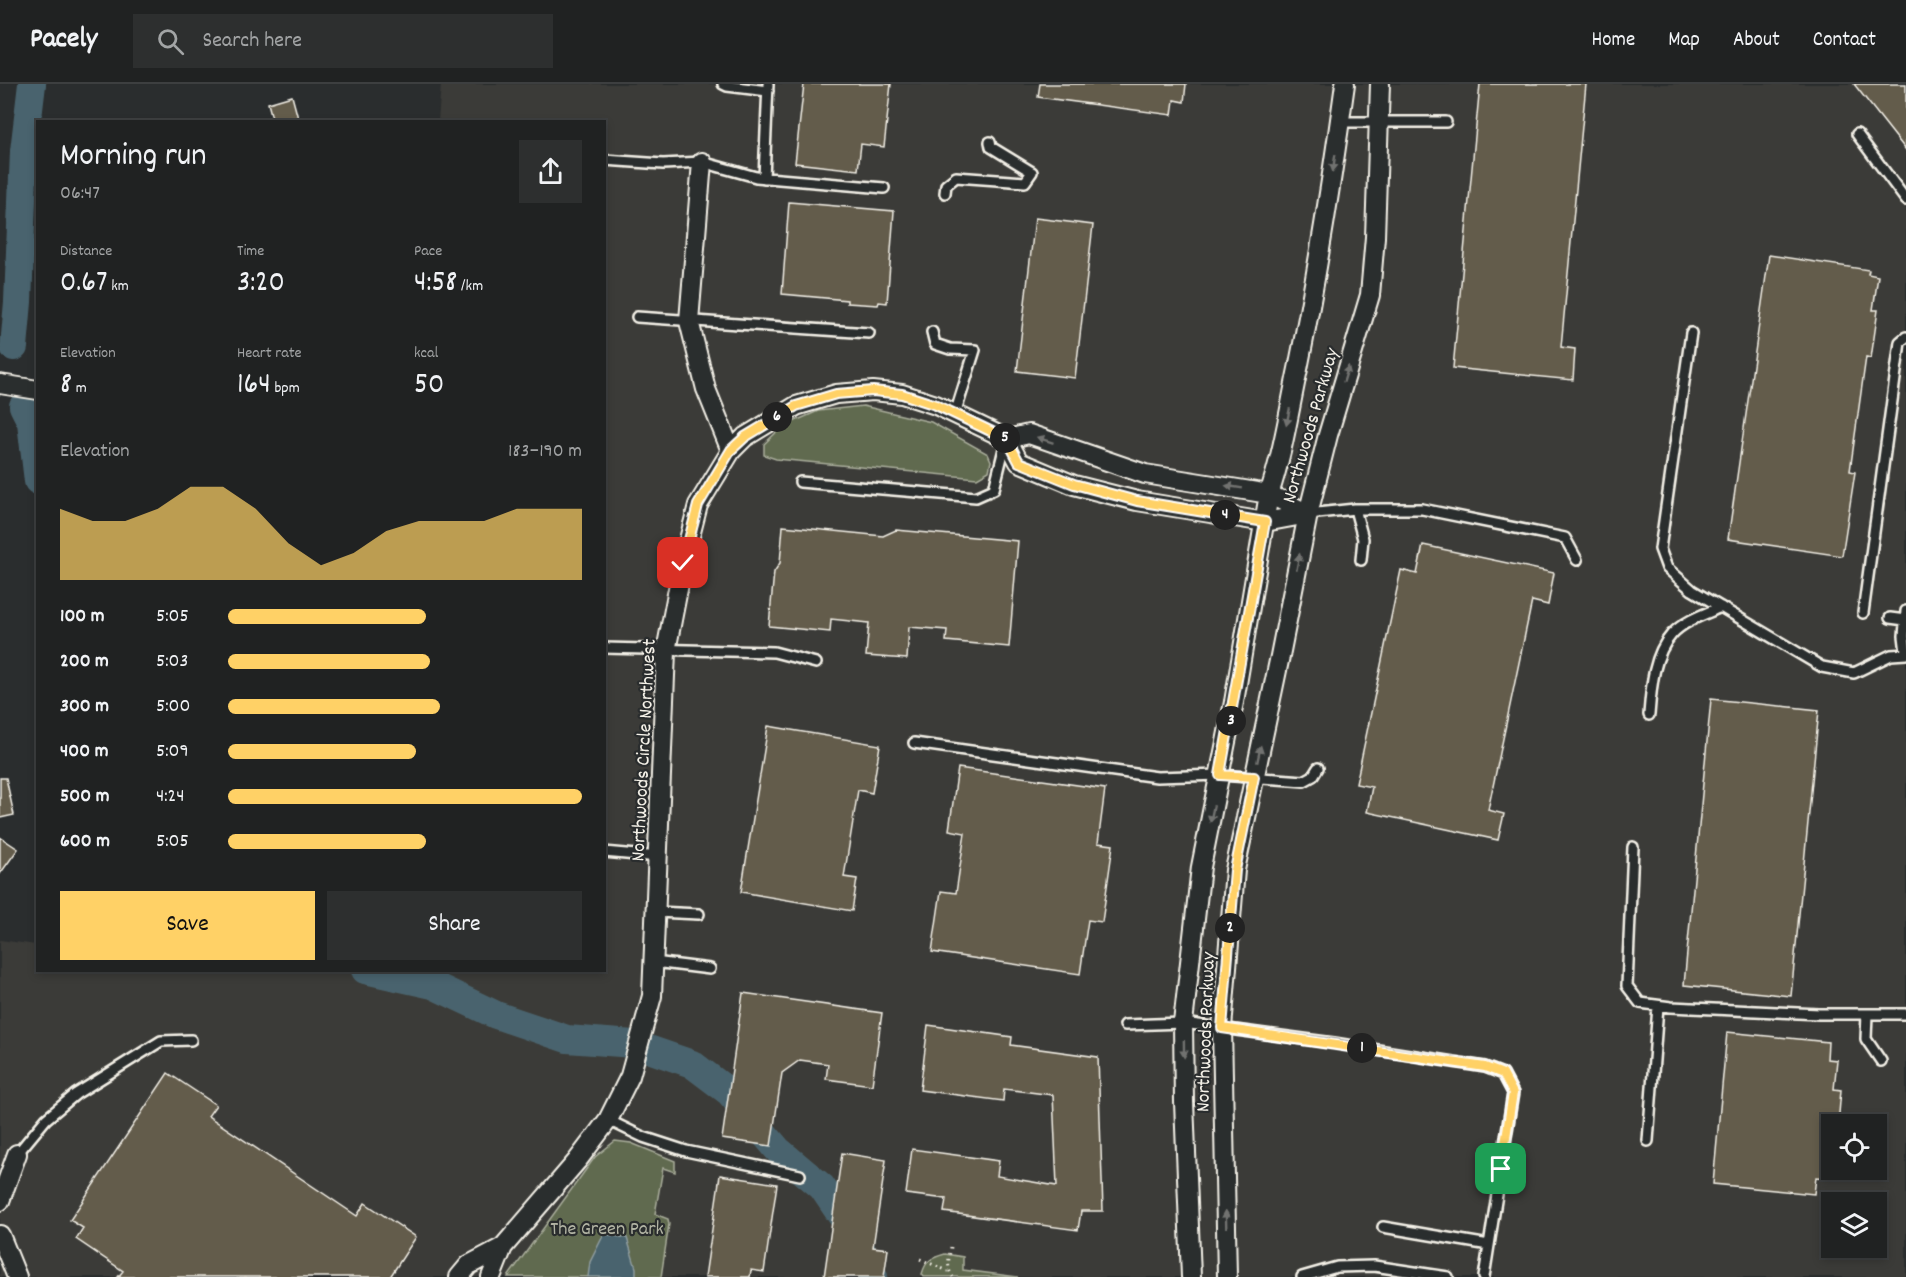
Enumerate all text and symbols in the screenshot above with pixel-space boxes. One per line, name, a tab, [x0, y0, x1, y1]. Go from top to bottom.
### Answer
search box	[133, 14, 553, 68]
text: Pacely	[30, 21, 97, 61]
icon: search	[154, 25, 187, 58]
text: Search here	[202, 26, 302, 57]
text: Home	[1591, 26, 1635, 56]
text: Map	[1668, 26, 1700, 56]
text: About	[1733, 26, 1780, 56]
text: Contact	[1813, 26, 1876, 56]
text: Morning run	[60, 134, 207, 181]
button: share	[519, 140, 582, 203]
one-way arrow	[1330, 153, 1339, 172]
text: 06:47	[60, 180, 100, 208]
text: Distance	[60, 240, 112, 263]
text: Time	[237, 240, 264, 263]
text: Pace	[414, 240, 442, 263]
text: 0.67	[60, 263, 108, 306]
text: 3:20	[237, 263, 285, 306]
text: 4:58	[414, 263, 457, 306]
text: km	[108, 275, 129, 298]
text: /km	[457, 275, 483, 298]
text: Elevation	[60, 342, 116, 365]
text: Heart rate	[237, 342, 302, 365]
text: kcal	[414, 342, 438, 365]
street label: Northwoods Parkway	[1276, 344, 1348, 507]
text: 8	[60, 365, 72, 408]
text: 164	[237, 365, 271, 408]
text: 50	[414, 365, 444, 408]
one-way arrow	[1342, 365, 1351, 383]
text: m	[72, 377, 87, 400]
text: bpm	[271, 377, 300, 400]
pin: 6	[762, 402, 792, 432]
text: 6	[773, 405, 781, 428]
one-way arrow	[1283, 407, 1292, 426]
pin: 5	[990, 423, 1020, 453]
text: 5	[1001, 426, 1009, 449]
one-way arrow	[1036, 435, 1054, 444]
text: Elevation	[60, 438, 130, 466]
text: 183–190 m	[508, 438, 582, 466]
one-way arrow	[1224, 483, 1243, 492]
pin: 4	[1210, 500, 1240, 530]
text: 4	[1222, 503, 1228, 526]
pin	[657, 537, 708, 588]
icon: check	[666, 546, 699, 579]
one-way arrow	[1294, 553, 1303, 572]
text: 100 m	[60, 603, 105, 631]
text: 5:05	[156, 603, 189, 631]
street label: Northwoods Circle Northwest	[625, 638, 665, 862]
text: 200 m	[60, 648, 109, 676]
text: 5:03	[156, 648, 188, 676]
text: 300 m	[60, 693, 109, 721]
text: 5:00	[156, 693, 190, 721]
pin: 3	[1216, 706, 1246, 736]
text: 3	[1227, 709, 1235, 732]
text: 400 m	[60, 738, 108, 766]
text: 5:09	[156, 738, 189, 766]
one-way arrow	[1255, 744, 1264, 763]
text: 500 m	[60, 783, 109, 811]
text: 4:24	[156, 783, 185, 811]
one-way arrow	[1207, 805, 1216, 824]
text: 600 m	[60, 828, 110, 856]
text: 5:05	[156, 828, 189, 856]
button: Save	[60, 891, 315, 960]
button: Share	[327, 891, 582, 960]
pin: 2	[1215, 913, 1245, 943]
text: 2	[1227, 916, 1234, 939]
street label: Northwoods Parkway	[1190, 951, 1224, 1113]
pin: 1	[1347, 1033, 1377, 1063]
text: 1	[1360, 1036, 1364, 1059]
one-way arrow	[1179, 1040, 1189, 1059]
map controls	[1821, 1114, 1887, 1258]
button: locate	[1821, 1114, 1887, 1180]
pin	[1475, 1143, 1526, 1194]
icon: arrive	[1484, 1152, 1517, 1185]
button: layers	[1821, 1192, 1887, 1258]
one-way arrow	[1221, 1209, 1230, 1228]
park label: The Green Park	[550, 1216, 664, 1244]

